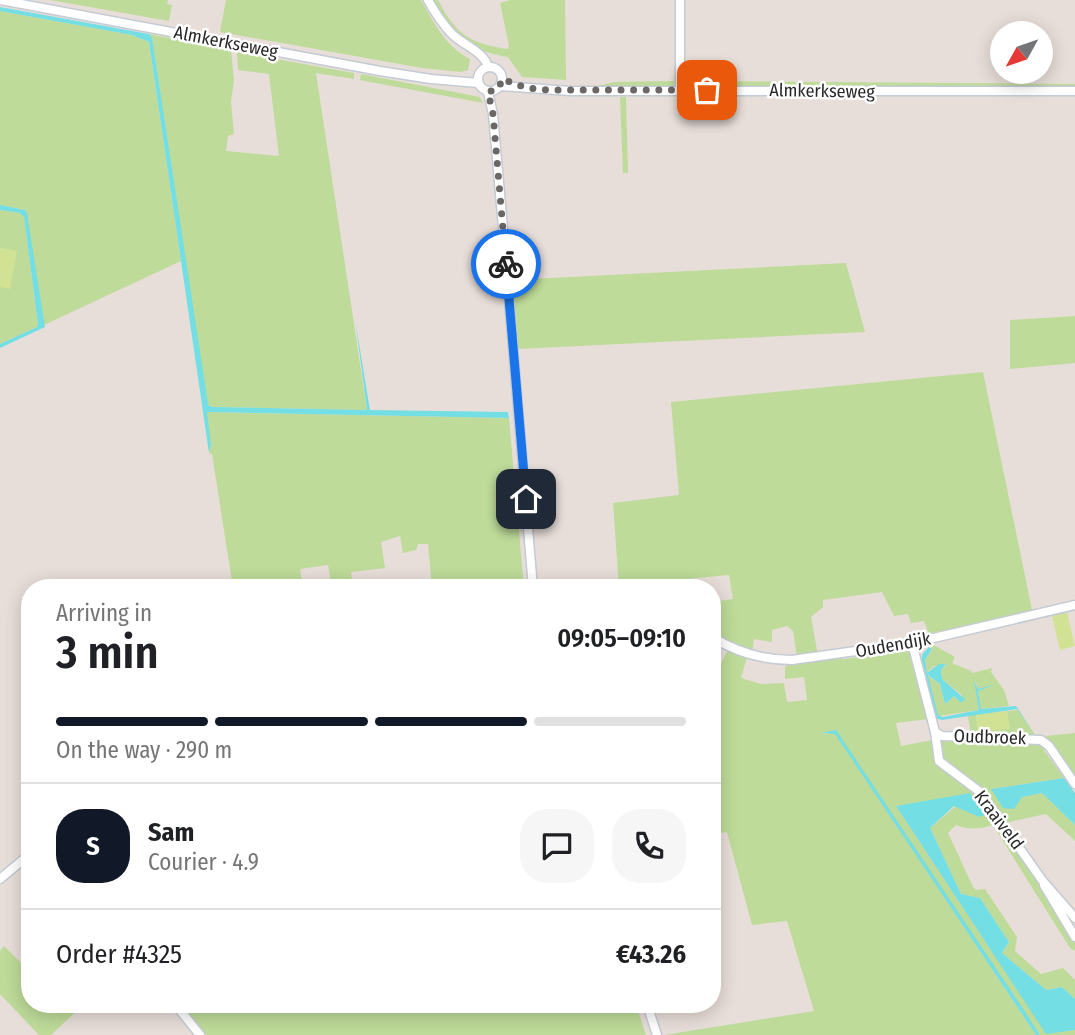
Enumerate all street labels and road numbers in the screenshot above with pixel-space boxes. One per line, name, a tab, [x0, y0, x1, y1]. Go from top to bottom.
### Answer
street label: Almkerkseweg	[172, 21, 280, 63]
street label: Almkerkseweg	[769, 79, 875, 103]
street label: Oudendijk	[854, 627, 933, 662]
street label: Oudbroek	[953, 725, 1027, 749]
street label: Kraaiveld	[970, 786, 1028, 854]

